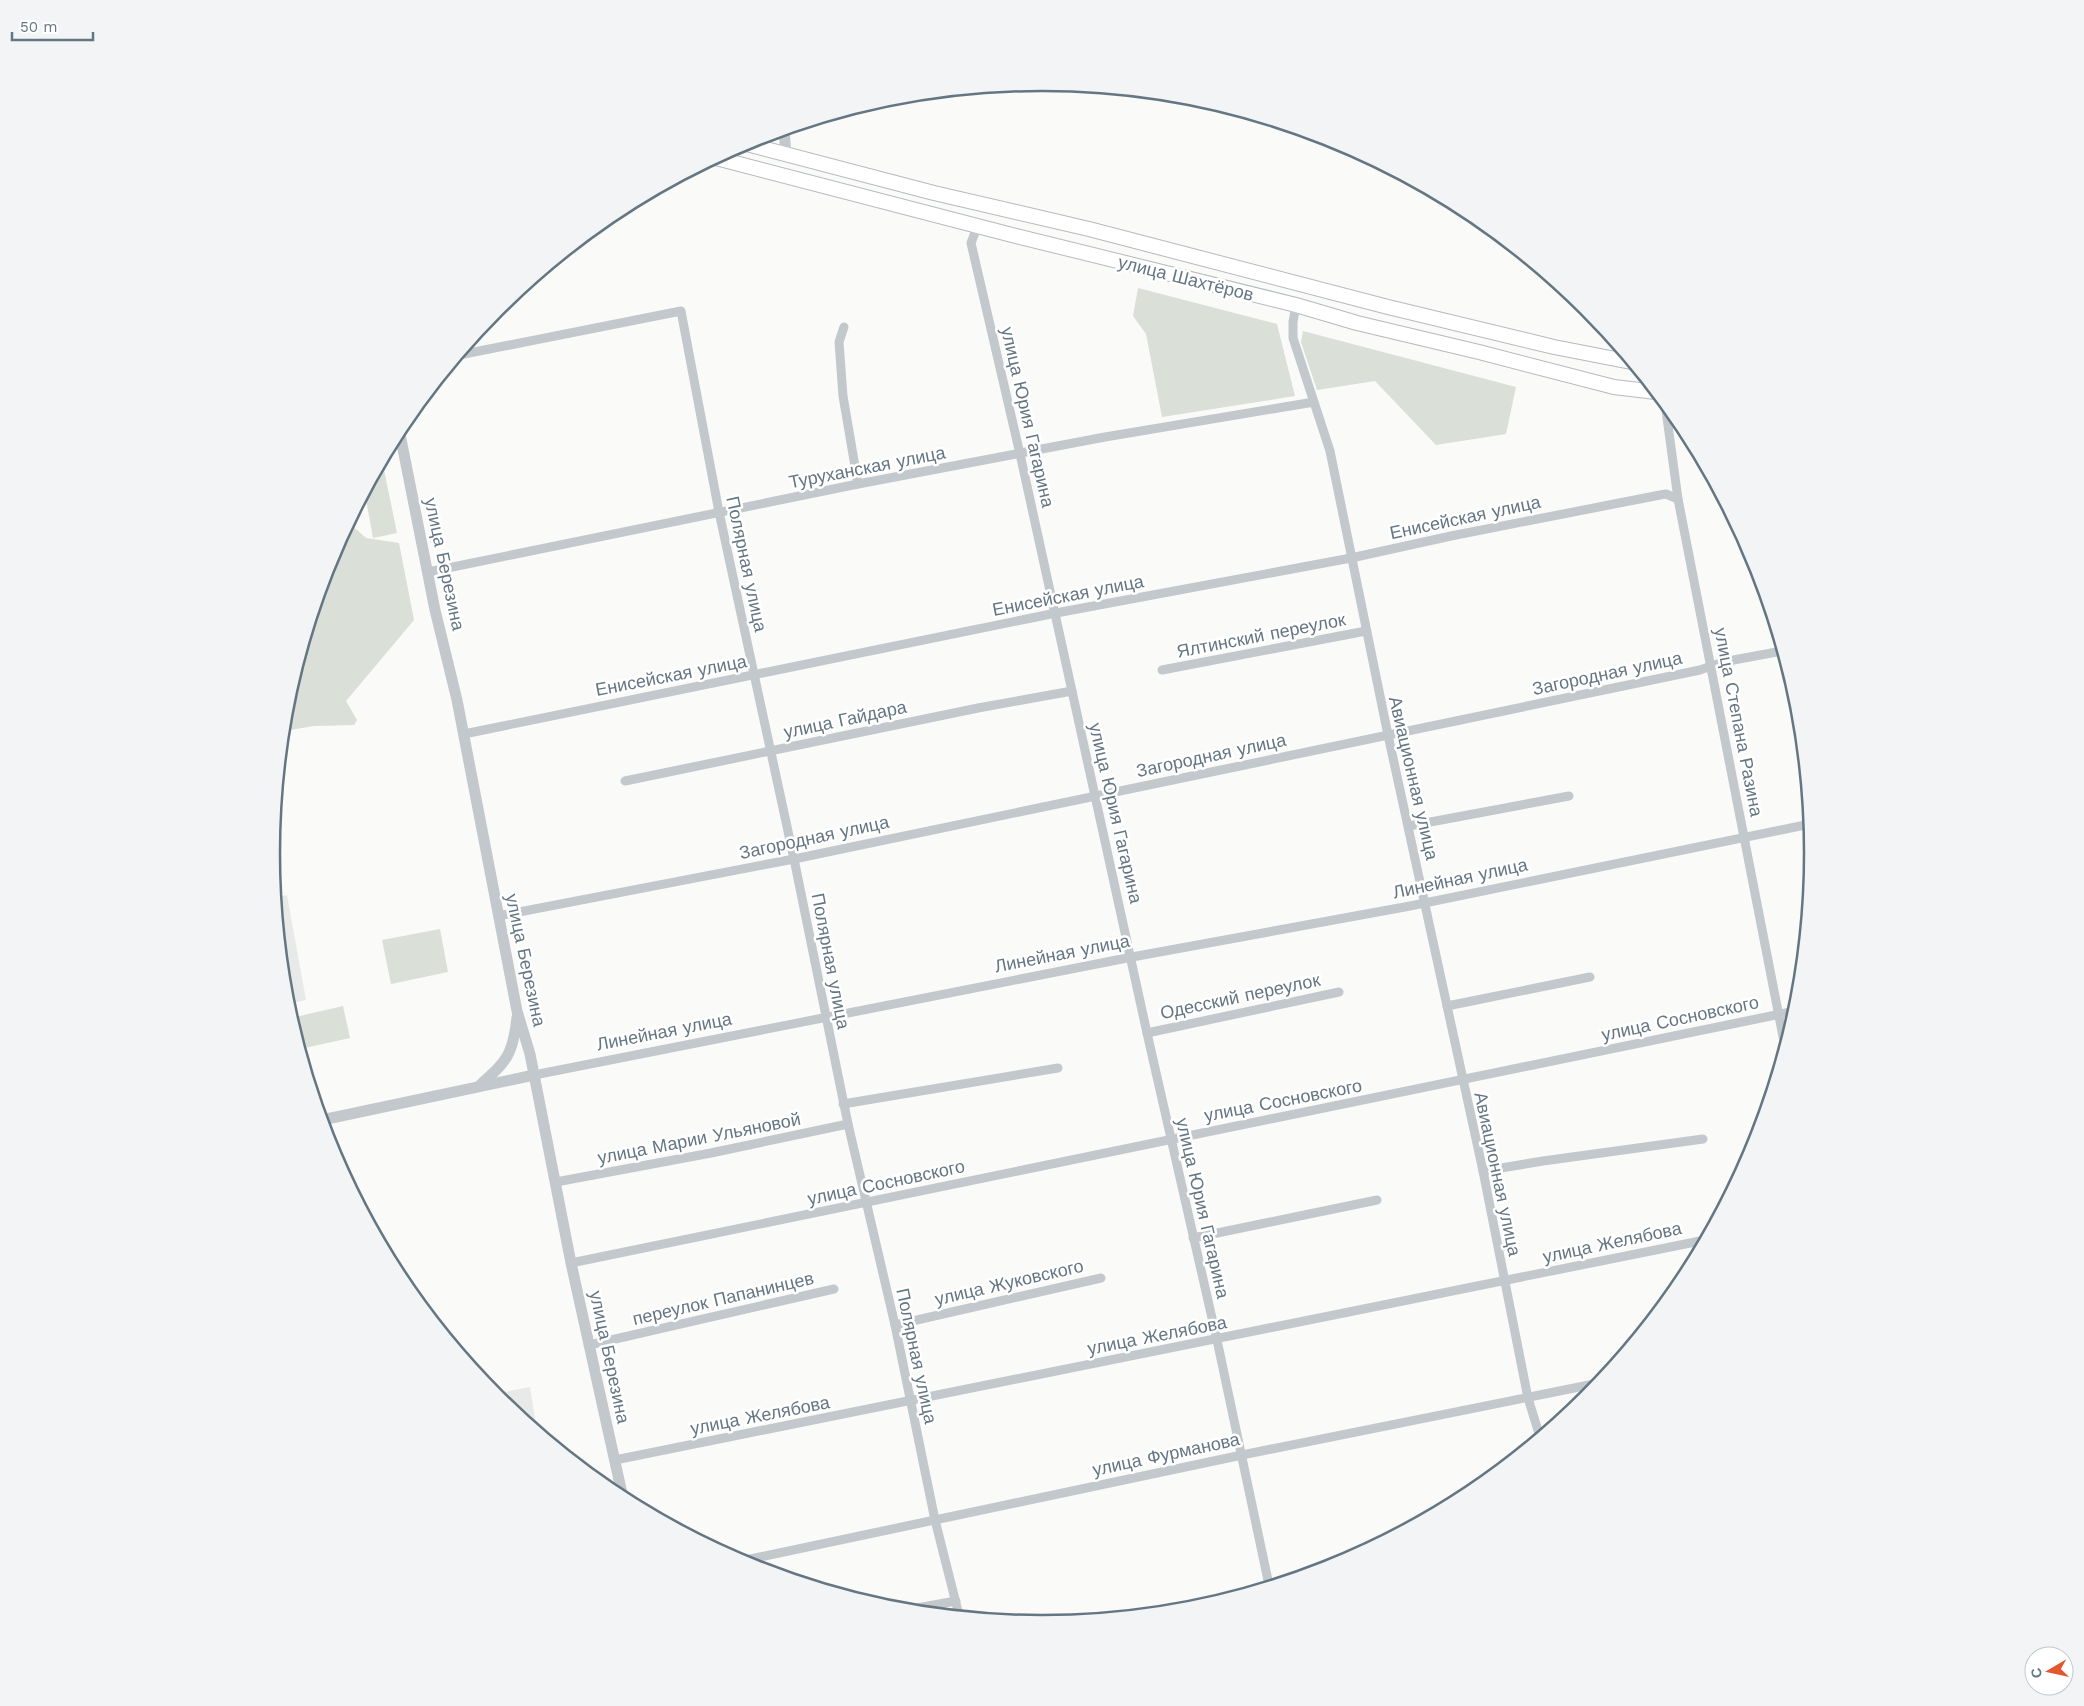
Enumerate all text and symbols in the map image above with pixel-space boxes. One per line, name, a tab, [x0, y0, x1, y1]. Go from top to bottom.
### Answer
scale bar	[12, 10, 94, 42]
text: 50 m	[20, 18, 57, 36]
street label: улица Шахтёров	[1116, 251, 1256, 305]
street label: улица Юрия Гагарина	[997, 325, 1059, 510]
street label: Туруханская улица	[787, 441, 948, 492]
street label: Енисейская улица	[1388, 491, 1543, 543]
street label: Полярная улица	[722, 494, 772, 635]
street label: улица Березина	[421, 496, 470, 633]
street label: Енисейская улица	[991, 570, 1146, 620]
street label: Ялтинский переулок	[1175, 608, 1347, 662]
street label: улица Степана Разина	[1710, 626, 1768, 819]
street label: Загородная улица	[1530, 647, 1685, 699]
street label: Енисейская улица	[594, 650, 749, 700]
street label: Авиационная улица	[1385, 694, 1443, 863]
street label: улица Гайдара	[782, 696, 909, 742]
street label: улица Юрия Гагарина	[1085, 721, 1147, 906]
street label: Загородная улица	[1134, 729, 1289, 781]
street label: Загородная улица	[737, 811, 892, 863]
street label: Линейная улица	[1391, 853, 1530, 903]
street label: Полярная улица	[808, 891, 855, 1032]
street label: улица Березина	[502, 892, 551, 1029]
street label: Линейная улица	[993, 929, 1132, 976]
street label: Одесский переулок	[1158, 969, 1322, 1023]
street label: улица Сосновского	[1599, 991, 1761, 1045]
street label: Линейная улица	[595, 1007, 734, 1054]
street label: улица Сосновского	[1202, 1074, 1364, 1126]
street label: Авиационная улица	[1470, 1090, 1526, 1259]
street label: улица Марии Ульяновой	[596, 1108, 802, 1168]
street label: улица Юрия Гагарина	[1172, 1116, 1234, 1301]
street label: улица Сосновского	[805, 1155, 967, 1209]
street label: улица Желябова	[1541, 1217, 1684, 1267]
street label: улица Жуковского	[933, 1255, 1085, 1309]
street label: переулок Папанинцев	[630, 1267, 816, 1329]
street label: Полярная улица	[892, 1286, 942, 1427]
street label: улица Березина	[586, 1289, 635, 1426]
street label: улица Желябова	[1086, 1311, 1229, 1359]
street label: улица Желябова	[689, 1391, 832, 1439]
street label: улица Фурманова	[1091, 1428, 1242, 1480]
north arrow	[2024, 1646, 2074, 1696]
text: С	[2027, 1667, 2045, 1679]

